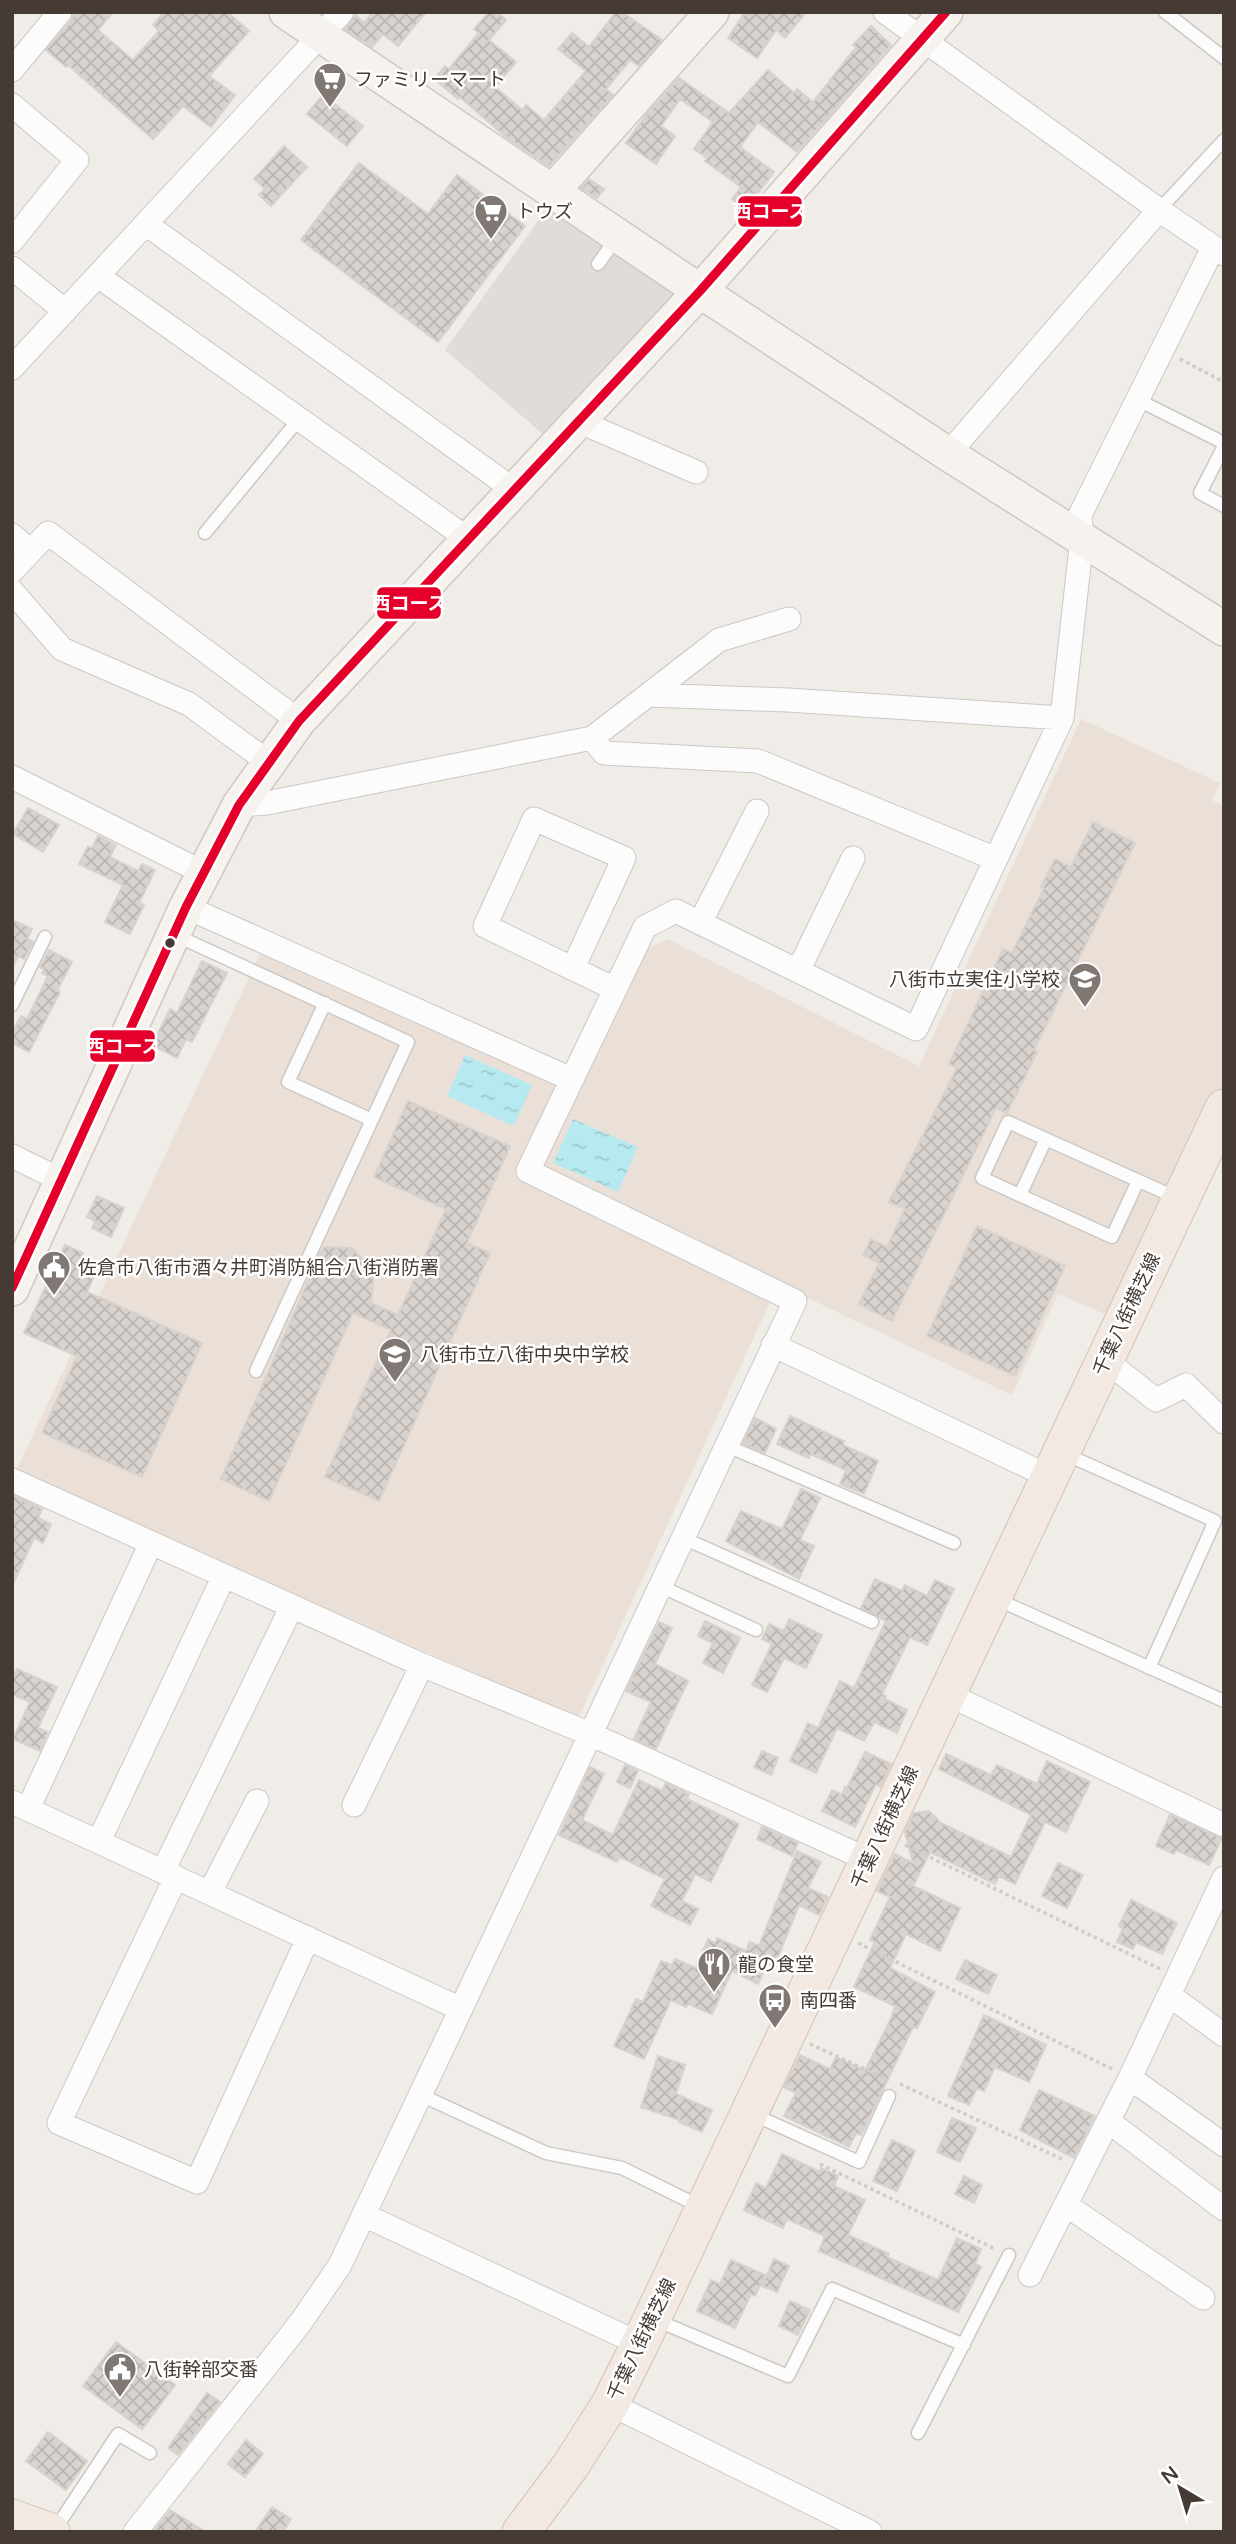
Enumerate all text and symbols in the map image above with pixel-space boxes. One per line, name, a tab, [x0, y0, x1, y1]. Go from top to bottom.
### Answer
supermarket icon: ファミリーマート	[311, 60, 349, 109]
place label: ファミリーマート	[354, 69, 506, 91]
supermarket icon: トウズ	[472, 192, 510, 241]
line badge: 西コース	[737, 195, 803, 228]
place label: トウズ	[516, 201, 573, 223]
text: 西コース	[732, 201, 808, 223]
line badge: 西コース	[376, 586, 442, 620]
text: 西コース	[371, 593, 447, 615]
unlabelled marker	[163, 936, 177, 950]
school or university icon: 八街市立実住小学校	[1066, 960, 1104, 1009]
place label: 八街市立実住小学校	[889, 969, 1060, 991]
line badge: 西コース	[89, 1029, 156, 1063]
text: 西コース	[85, 1036, 161, 1058]
public building icon: 佐倉市八街市酒々井町消防組合八街消防署	[35, 1248, 73, 1297]
street label: 千葉八街横芝線	[1089, 1249, 1165, 1379]
place label: 佐倉市八街市酒々井町消防組合八街消防署	[78, 1257, 439, 1279]
school or university icon: 八街市立八街中央中学校	[376, 1335, 414, 1384]
place label: 八街市立八街中央中学校	[420, 1344, 629, 1366]
street label: 千葉八街横芝線	[847, 1762, 923, 1892]
restaurant icon: 龍の食堂	[695, 1945, 733, 1994]
place label: 龍の食堂	[738, 1954, 814, 1976]
bus stop icon: 南四番	[756, 1981, 794, 2030]
place label: 南四番	[800, 1990, 857, 2012]
street label: 千葉八街横芝線	[603, 2275, 681, 2404]
public building icon: 八街幹部交番	[101, 2350, 139, 2399]
place label: 八街幹部交番	[144, 2359, 258, 2381]
north arrow	[1145, 2453, 1215, 2523]
text: N	[1157, 2462, 1183, 2489]

